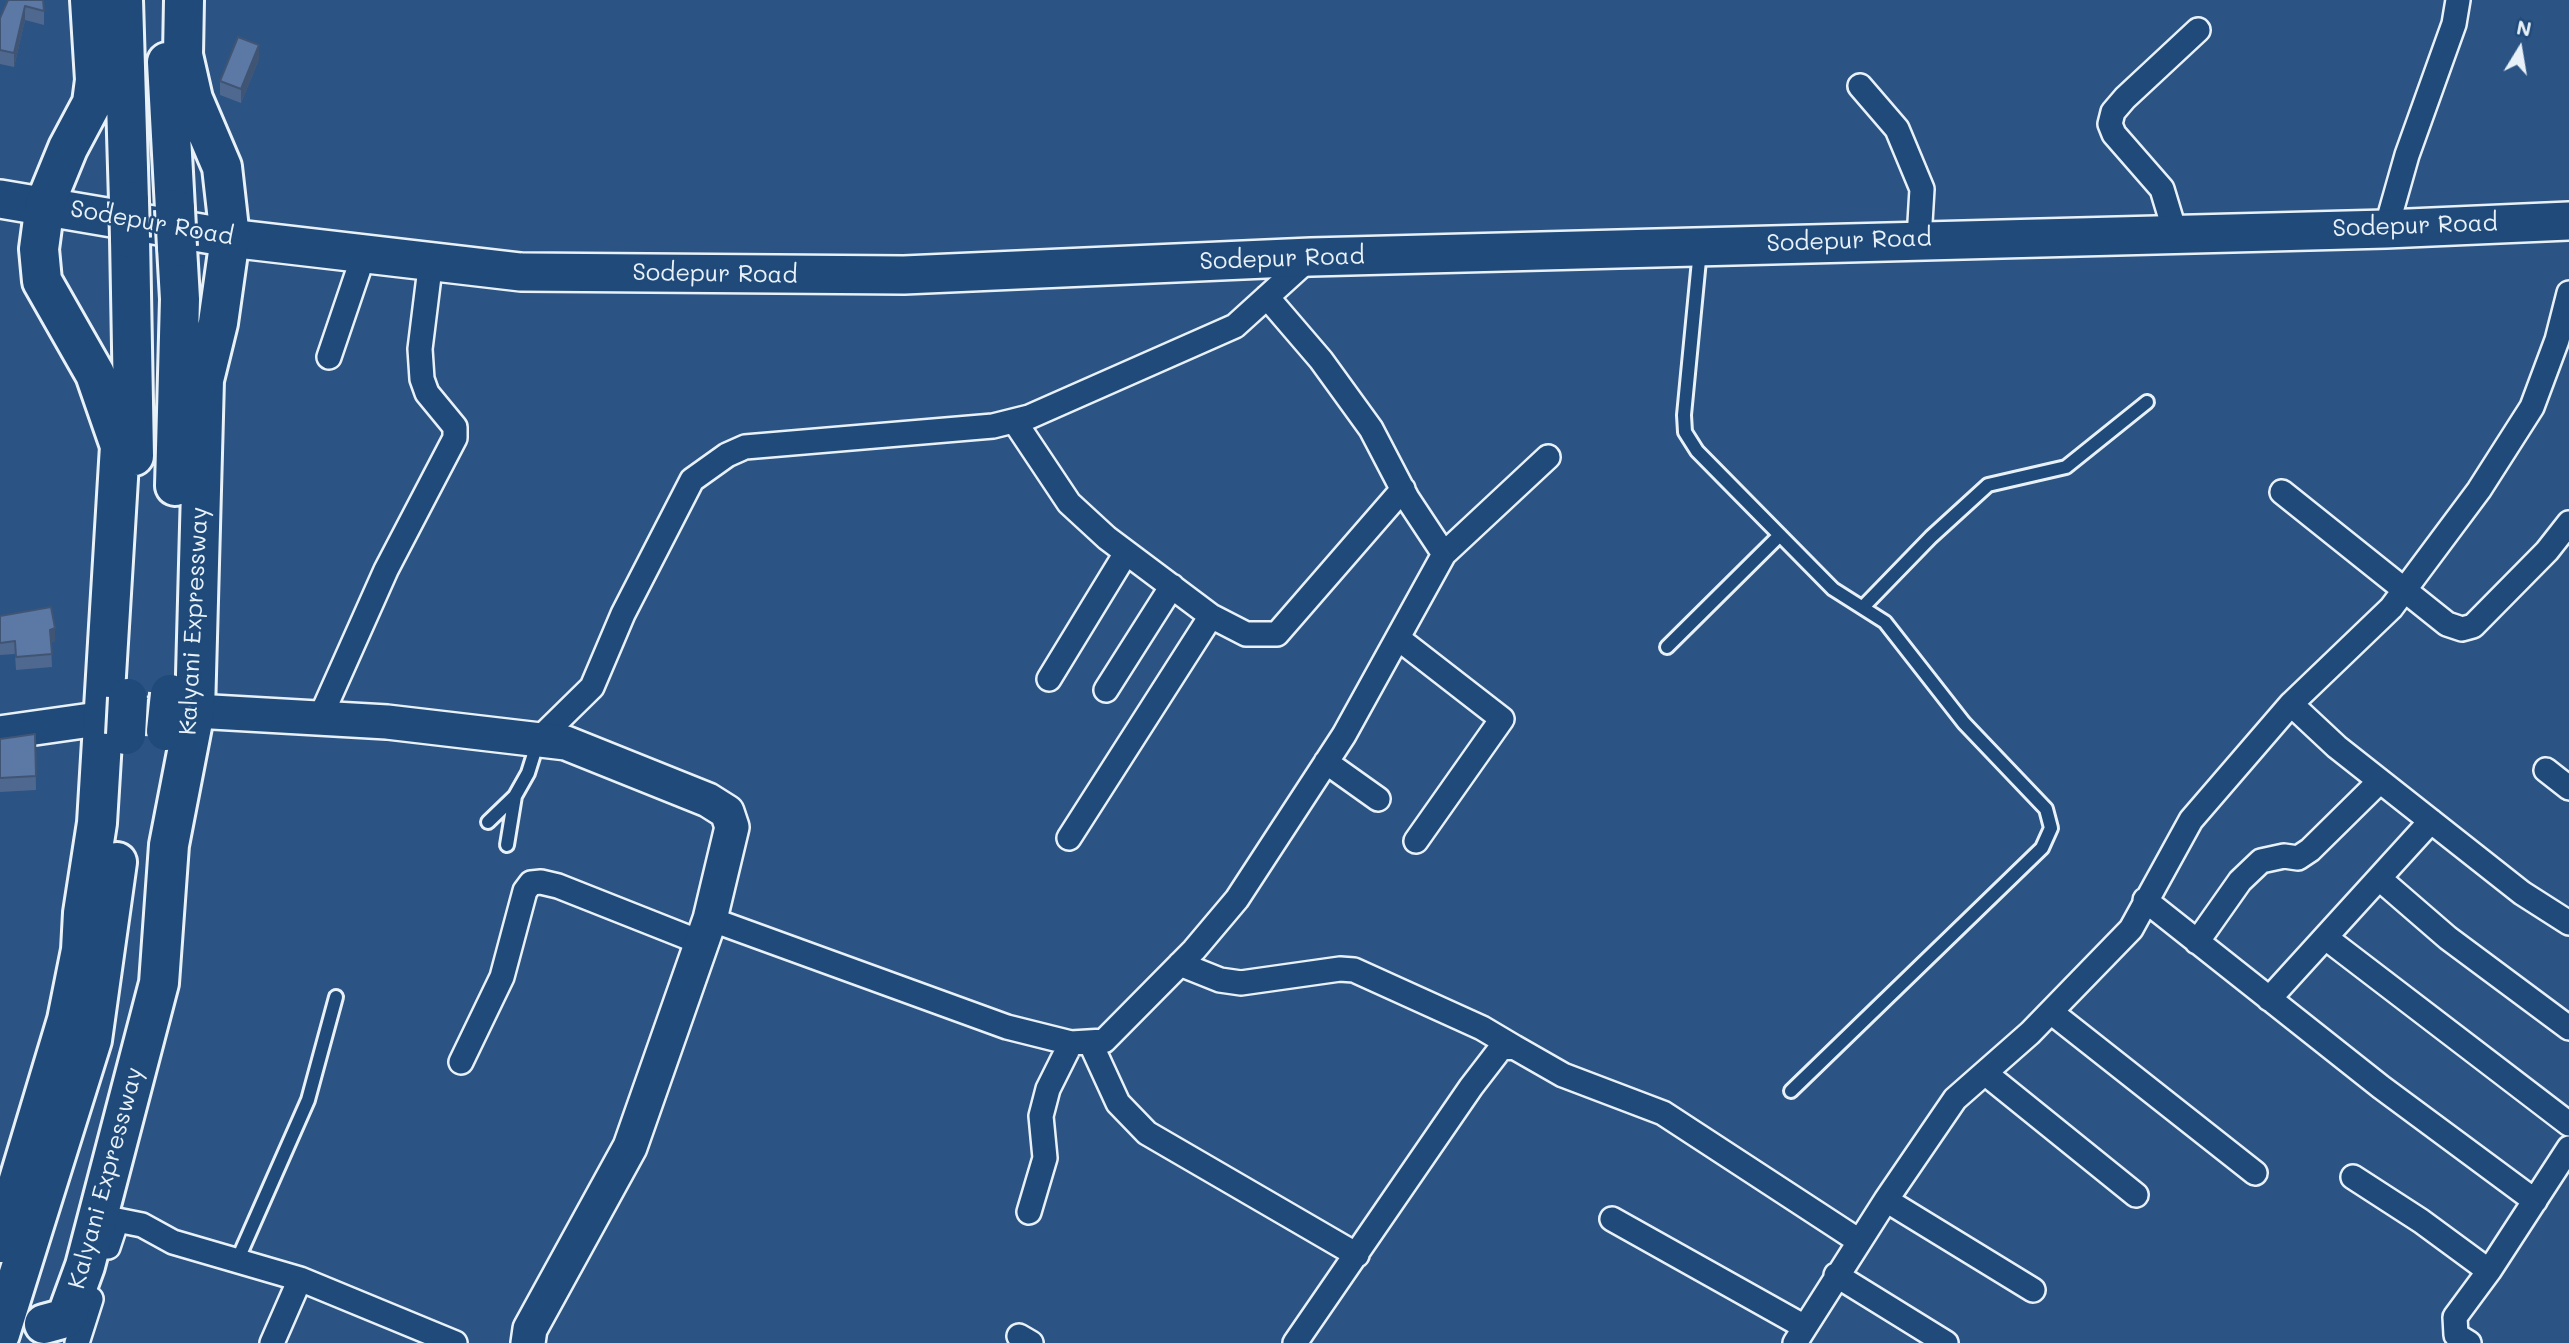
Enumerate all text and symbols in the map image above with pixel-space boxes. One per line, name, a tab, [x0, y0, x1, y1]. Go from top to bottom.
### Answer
north arrow	[2485, 14, 2555, 84]
text: N	[2515, 14, 2534, 42]
street label: Sodepur Road	[68, 194, 236, 252]
street label: Sodepur Road	[2332, 209, 2498, 243]
street label: Sodepur Road	[1766, 224, 1932, 258]
street label: Sodepur Road	[1199, 242, 1365, 276]
street label: Sodepur Road	[632, 258, 798, 290]
street label: Kalyani Expressway	[174, 506, 214, 736]
street label: Kalyani Expressway	[63, 1064, 149, 1292]

